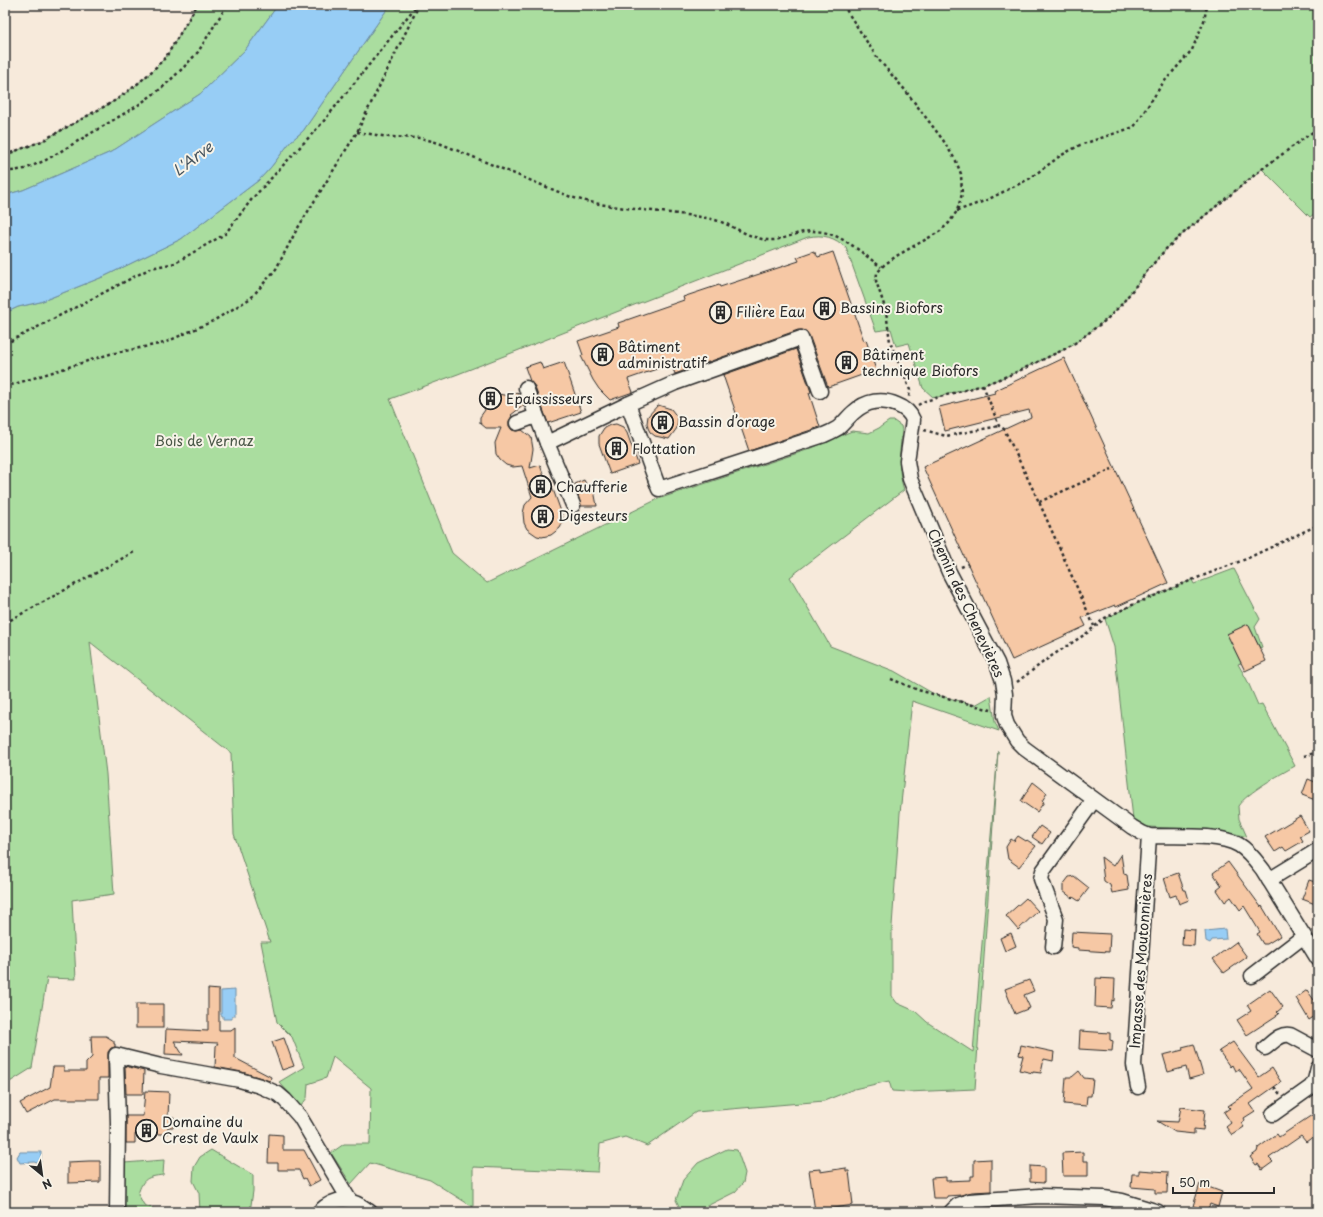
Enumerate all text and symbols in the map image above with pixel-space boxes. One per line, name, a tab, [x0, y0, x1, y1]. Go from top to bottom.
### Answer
water label: L'Arve	[167, 134, 218, 181]
building icon: Bassins Biofors	[812, 295, 838, 321]
place label: Bassins Biofors	[840, 297, 943, 318]
building icon: Filière Eau	[708, 299, 734, 325]
place label: Filière Eau	[736, 301, 805, 322]
place label: Bâtiment administratif	[618, 336, 708, 373]
building icon: Bâtiment administratif	[589, 342, 615, 368]
place label: Bâtiment technique Biofors	[862, 344, 978, 381]
building icon: Bâtiment technique Biofors	[834, 350, 860, 376]
building icon: Epaississeurs	[477, 386, 503, 412]
place label: Epaississeurs	[506, 388, 593, 409]
building icon: Bassin d’orage	[649, 409, 675, 435]
place label: Bassin d’orage	[678, 411, 775, 432]
park label: Bois de Vernaz	[155, 430, 254, 451]
building icon: Flottation	[604, 436, 630, 462]
place label: Flottation	[632, 438, 696, 459]
building icon: Chaufferie	[527, 474, 553, 500]
place label: Chaufferie	[556, 476, 628, 497]
building icon: Digesteurs	[530, 503, 556, 529]
place label: Digesteurs	[558, 505, 628, 526]
street label: Chemin des Chenevières	[923, 525, 1010, 681]
street label: Impasse des Moutonnières	[1124, 873, 1157, 1049]
place label: Domaine du Crest de Vaulx	[162, 1111, 258, 1148]
building icon: Domaine du Crest de Vaulx	[133, 1117, 159, 1143]
north arrow	[22, 1155, 62, 1195]
scale bar	[1173, 1169, 1274, 1195]
text: 50 m	[1179, 1173, 1210, 1191]
text: N	[39, 1175, 55, 1194]

